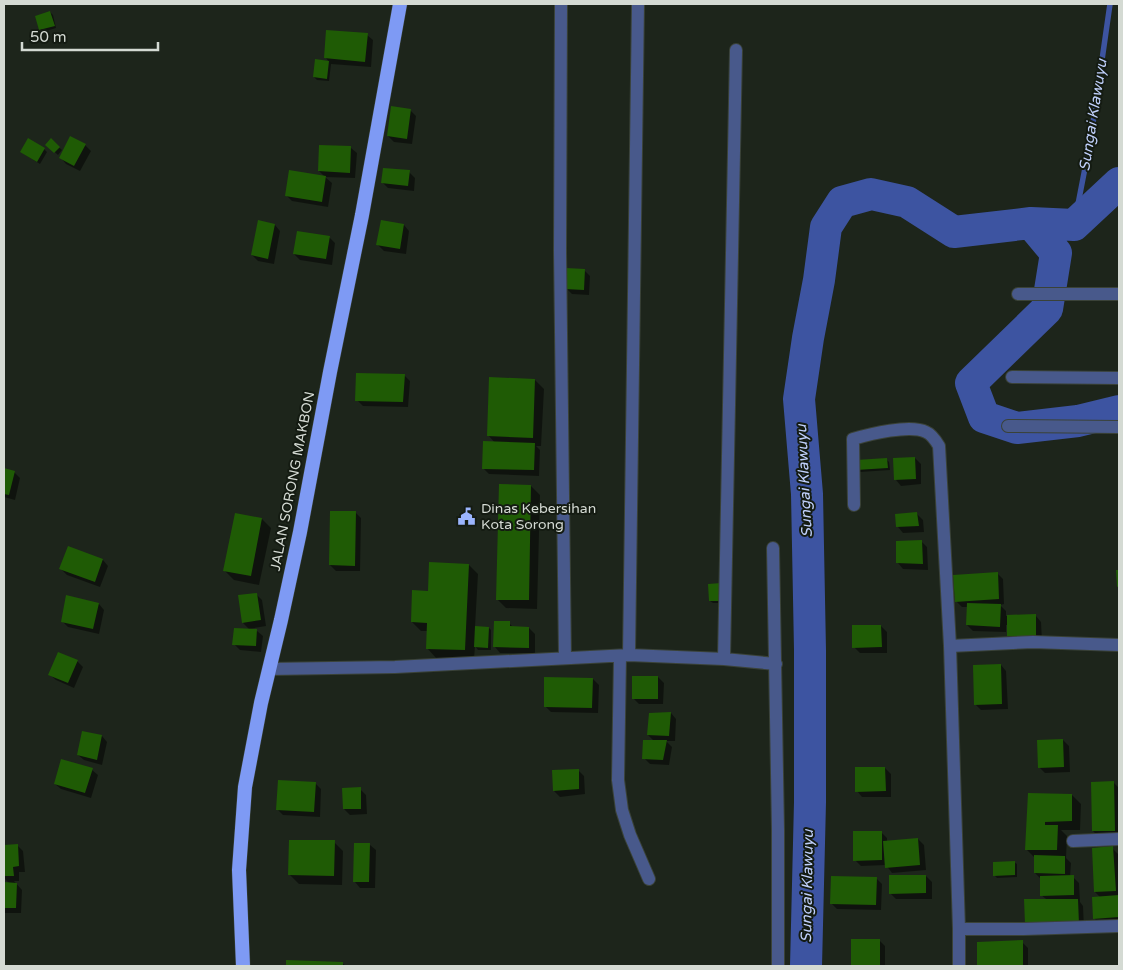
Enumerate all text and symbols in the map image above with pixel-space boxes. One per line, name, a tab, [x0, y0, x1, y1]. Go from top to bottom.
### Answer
scale bar	[22, 20, 159, 52]
text: 50 m	[30, 28, 67, 46]
water label: Sungai Klawuyu	[1075, 57, 1111, 172]
street label: JALAN SORONG MAKBON	[267, 390, 318, 572]
water label: Sungai Klawuyu	[792, 423, 816, 538]
place label: Dinas Kebersihan Kota Sorong	[481, 500, 596, 533]
public building icon: Dinas Kebersihan Kota Sorong	[457, 506, 477, 526]
water label: Sungai Klawuyu	[797, 828, 817, 943]

